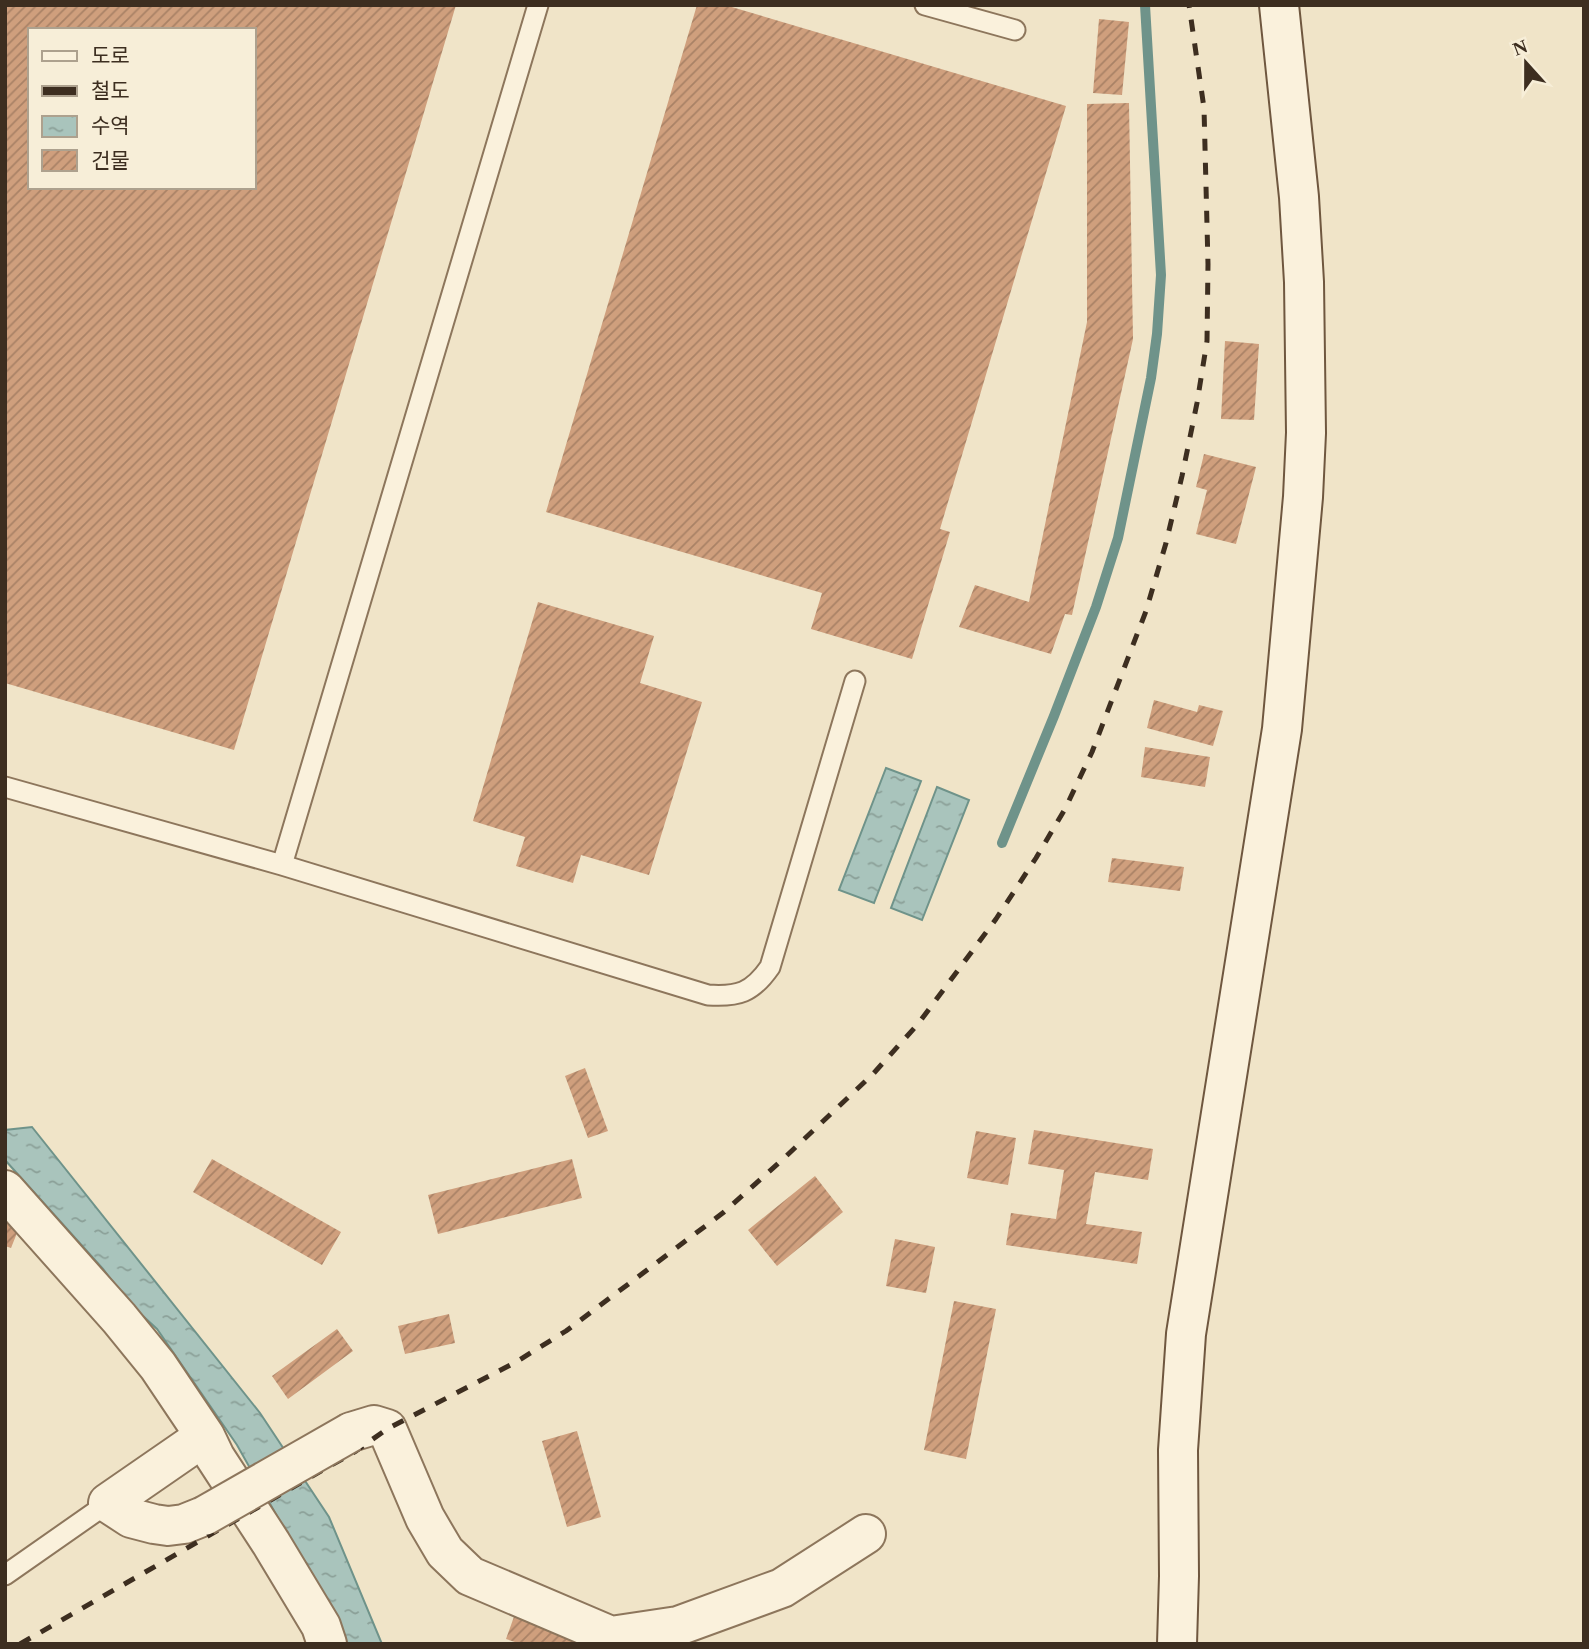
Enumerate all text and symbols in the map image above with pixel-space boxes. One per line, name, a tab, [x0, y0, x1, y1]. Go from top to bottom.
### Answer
legend	[28, 28, 256, 189]
north arrow	[1491, 28, 1561, 98]
text: N	[1510, 35, 1531, 60]
text: 도로	[91, 44, 130, 68]
text: 철도	[91, 79, 130, 103]
text: 수역	[91, 114, 130, 138]
text: 건물	[91, 149, 130, 173]

